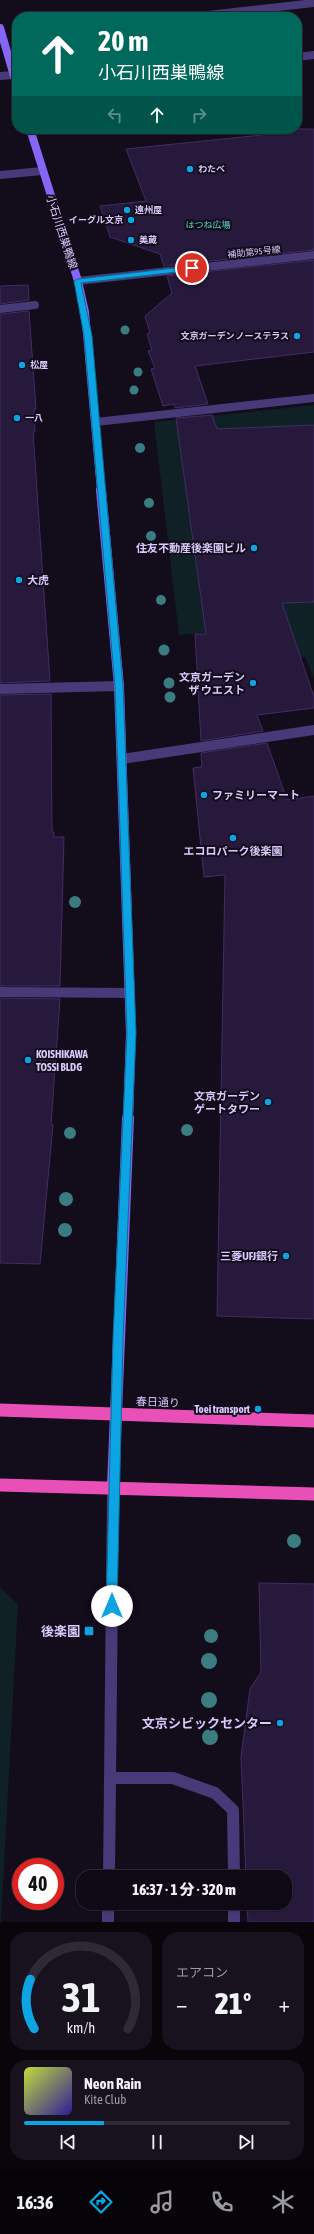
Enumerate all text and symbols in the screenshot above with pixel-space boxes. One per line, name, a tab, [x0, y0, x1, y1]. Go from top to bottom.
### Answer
text: 20 m	[98, 25, 148, 57]
icon: ahead	[32, 28, 84, 80]
text: 小石川西巣鴨線	[98, 62, 224, 83]
icon: left	[104, 104, 126, 126]
icon: ahead	[146, 104, 168, 126]
icon: right	[188, 104, 210, 126]
marker: わたべ	[185, 164, 195, 174]
place label: わたべ	[198, 164, 225, 174]
street label: 小石川西巣鴨線	[44, 194, 80, 270]
place label: 遠州屋	[135, 204, 162, 215]
marker: 遠州屋	[122, 205, 132, 215]
place label: イーグル文京	[69, 215, 123, 225]
marker: イーグル文京	[126, 215, 136, 225]
park label: はつね広場	[185, 220, 231, 230]
marker: 美蔵	[126, 235, 136, 245]
place label: 美蔵	[139, 235, 157, 245]
street label: 補助第95号線	[227, 244, 282, 260]
pin	[175, 251, 209, 285]
icon: arrive	[181, 257, 203, 279]
place label: 文京ガーデン ノーステラス	[180, 330, 289, 341]
marker: 文京ガーデン ノーステラス	[292, 331, 302, 341]
marker: 松屋	[17, 360, 27, 370]
place label: 松屋	[30, 360, 48, 370]
marker: 一八	[12, 413, 22, 423]
place label: 一八	[25, 413, 43, 423]
place label: 住友不動産後楽園ビル	[136, 542, 246, 554]
marker: 住友不動産後楽園ビル	[249, 543, 259, 553]
place label: 大虎	[27, 574, 49, 586]
marker: 大虎	[14, 575, 24, 585]
place label: 文京ガーデン ザ ウエスト	[179, 671, 245, 696]
marker: 文京ガーデン ザ ウエスト	[248, 678, 258, 688]
place label: ファミリーマート	[212, 789, 300, 801]
marker: ファミリーマート	[199, 790, 209, 800]
marker: エコロパーク後楽園	[228, 833, 238, 843]
place label: エコロパーク後楽園	[184, 845, 283, 857]
place label: KOISHIKAWA TOSSI BLDG	[36, 1048, 88, 1073]
marker: KOISHIKAWA TOSSI BLDG	[23, 1055, 33, 1065]
place label: 文京ガーデン ゲートタワー	[194, 1090, 260, 1115]
marker: 文京ガーデン ゲートタワー	[263, 1097, 273, 1107]
place label: 三菱UFJ銀行	[220, 1250, 278, 1262]
marker: 三菱UFJ銀行	[281, 1251, 291, 1261]
street label: 春日通り	[136, 1395, 180, 1409]
place label: Toei transport	[194, 1403, 251, 1415]
marker: Toei transport	[253, 1404, 263, 1414]
position arrow	[91, 1585, 133, 1627]
place label: 後楽園	[41, 1624, 80, 1639]
marker: 後楽園	[83, 1625, 95, 1637]
place label: 文京シビックセンター	[142, 1716, 272, 1731]
marker: 文京シビックセンター	[275, 1718, 285, 1728]
speed limit sign: 40	[12, 1858, 64, 1910]
text: 16:37 · 1 分 · 320 m	[132, 1881, 236, 1898]
text: エアコン	[176, 1965, 228, 1980]
text: 31	[61, 1973, 101, 2021]
text: 21°	[215, 1986, 251, 2020]
text: −	[176, 1991, 187, 2017]
text: +	[279, 1991, 290, 2017]
text: km/h	[67, 2020, 95, 2036]
text: Neon Rain	[84, 2075, 141, 2092]
text: Kite Club	[84, 2092, 126, 2107]
icon: previous	[57, 2131, 79, 2153]
icon: pause	[146, 2131, 168, 2153]
icon: next	[235, 2131, 257, 2153]
icon: directions	[87, 2188, 115, 2216]
icon: music	[148, 2188, 176, 2216]
icon: phone	[208, 2188, 236, 2216]
icon: climate	[269, 2188, 297, 2216]
text: 16:36	[16, 2192, 54, 2213]

